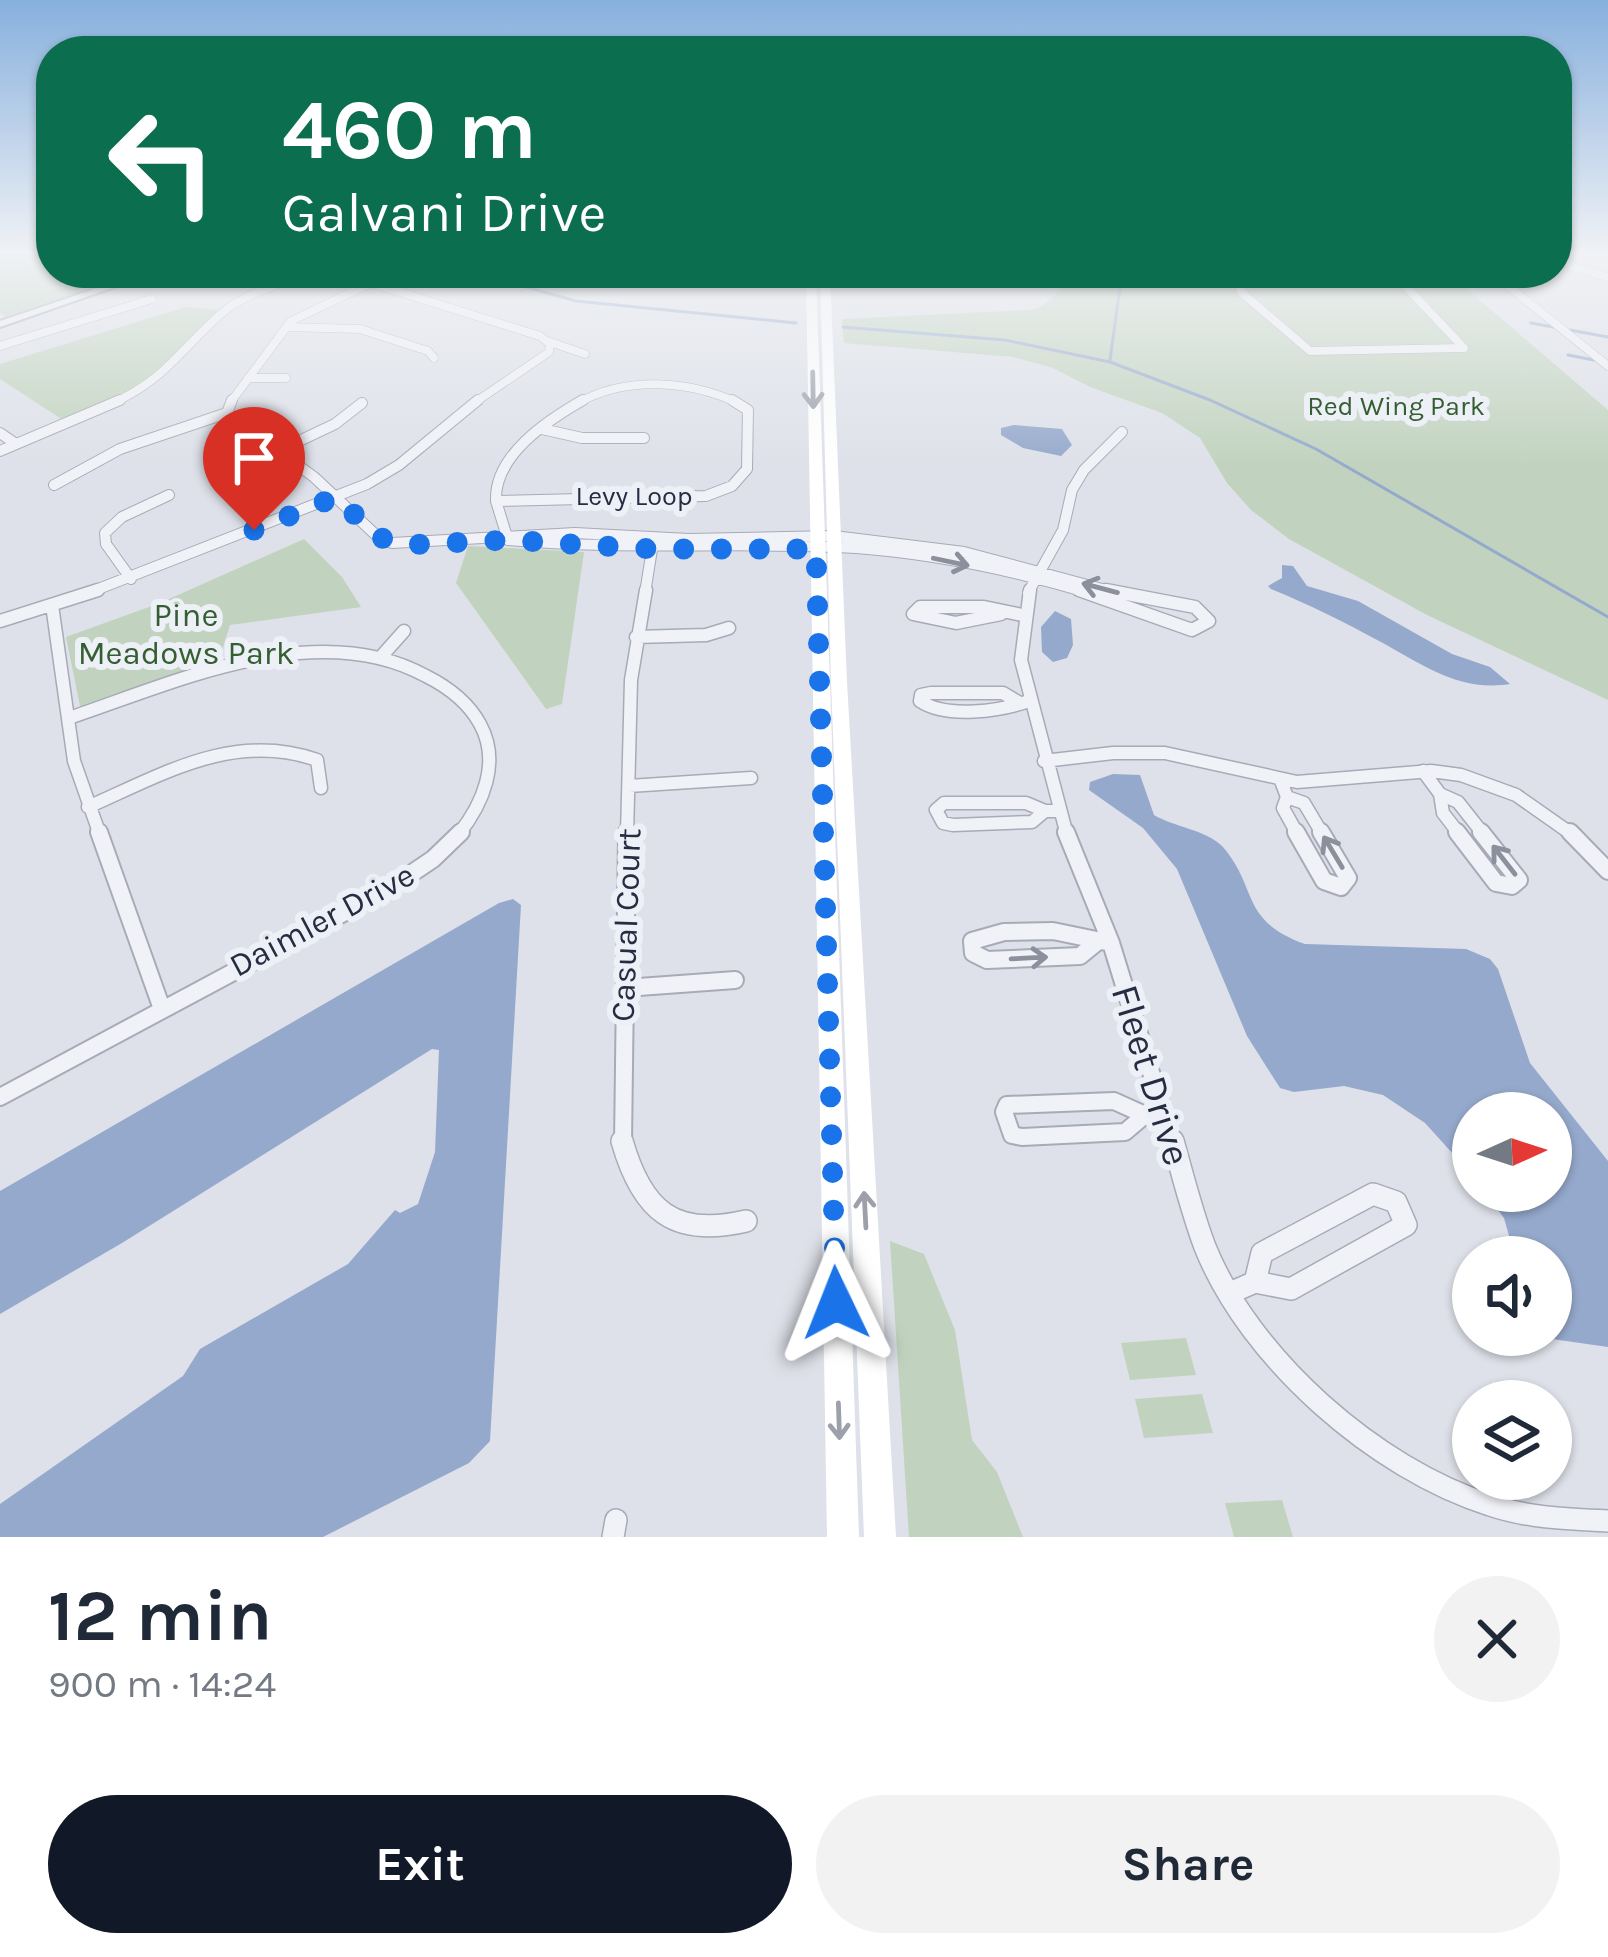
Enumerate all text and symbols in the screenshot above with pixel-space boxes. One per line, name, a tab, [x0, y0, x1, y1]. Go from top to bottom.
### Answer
text: 460 m	[282, 81, 537, 179]
icon: left	[84, 84, 240, 240]
text: Galvani Drive	[282, 181, 606, 245]
one-way arrow	[802, 370, 825, 409]
park label: Red Wing Park	[1307, 390, 1485, 422]
pin	[203, 407, 305, 530]
icon: arrive	[221, 425, 287, 491]
street label: Levy Loop	[576, 480, 692, 512]
one-way arrow	[931, 551, 969, 574]
one-way arrow	[1082, 576, 1120, 598]
park label: Pine Meadows Park	[78, 596, 294, 672]
street label: Casual Court	[604, 828, 648, 1022]
one-way arrow	[1321, 835, 1345, 870]
one-way arrow	[1491, 845, 1518, 877]
street label: Daimler Drive	[223, 855, 421, 985]
one-way arrow	[1009, 947, 1048, 970]
street label: Fleet Drive	[1102, 979, 1200, 1171]
north arrow	[1452, 1092, 1572, 1212]
map controls	[1452, 1092, 1572, 1500]
one-way arrow	[853, 1191, 876, 1230]
button: sound	[1452, 1236, 1572, 1356]
position arrow	[773, 1240, 899, 1366]
button: layers	[1452, 1380, 1572, 1500]
one-way arrow	[828, 1401, 851, 1440]
text: 12 min	[48, 1574, 272, 1658]
button: close	[1434, 1576, 1560, 1702]
text: 900 m · 14:24	[48, 1661, 276, 1707]
button: Exit	[48, 1795, 792, 1933]
button: Share	[816, 1795, 1560, 1933]

